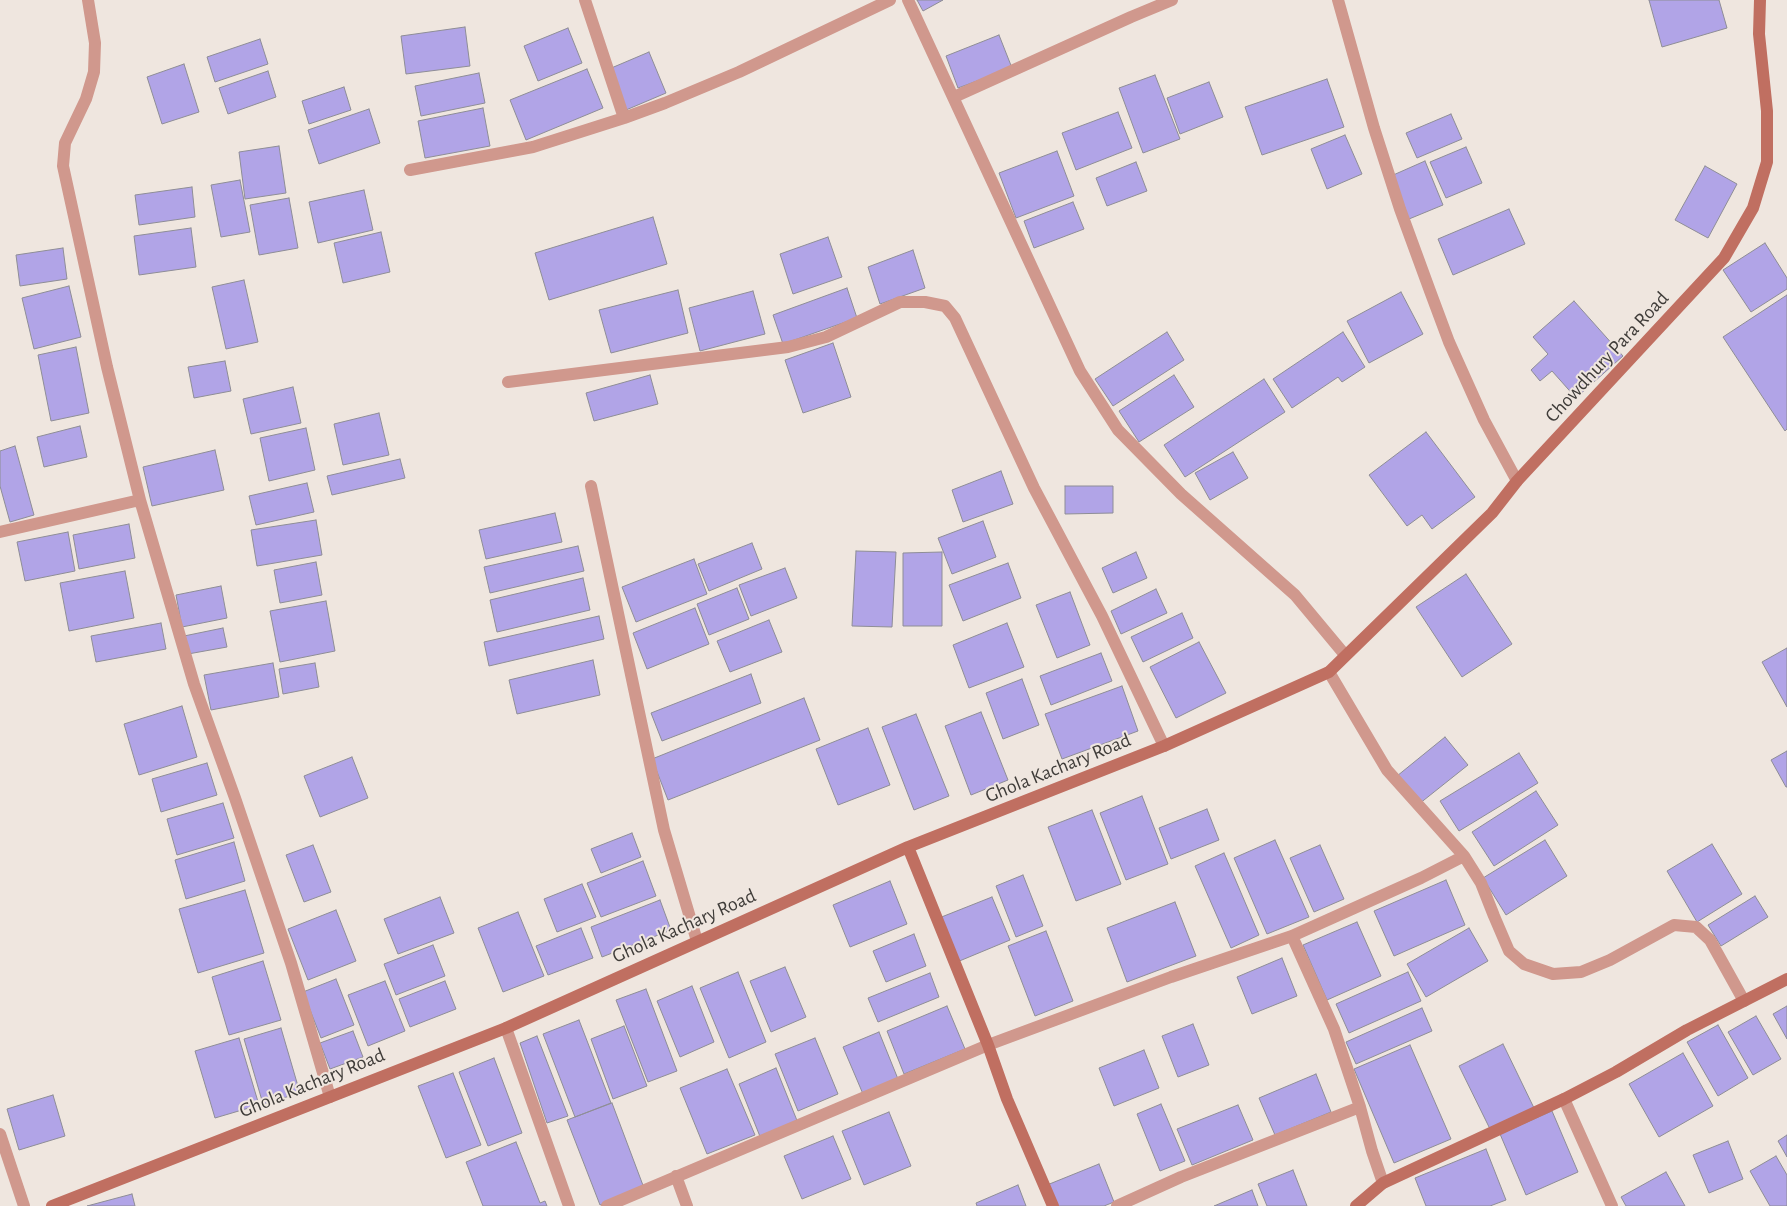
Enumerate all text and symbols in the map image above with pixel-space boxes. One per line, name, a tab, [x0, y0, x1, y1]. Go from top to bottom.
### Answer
street label: Chowdhury Para Road	[1540, 287, 1674, 427]
street label: Ghola Kachary Road	[982, 728, 1134, 808]
street label: Ghola Kachary Road	[608, 884, 760, 968]
street label: Ghola Kachary Road	[236, 1043, 388, 1123]

